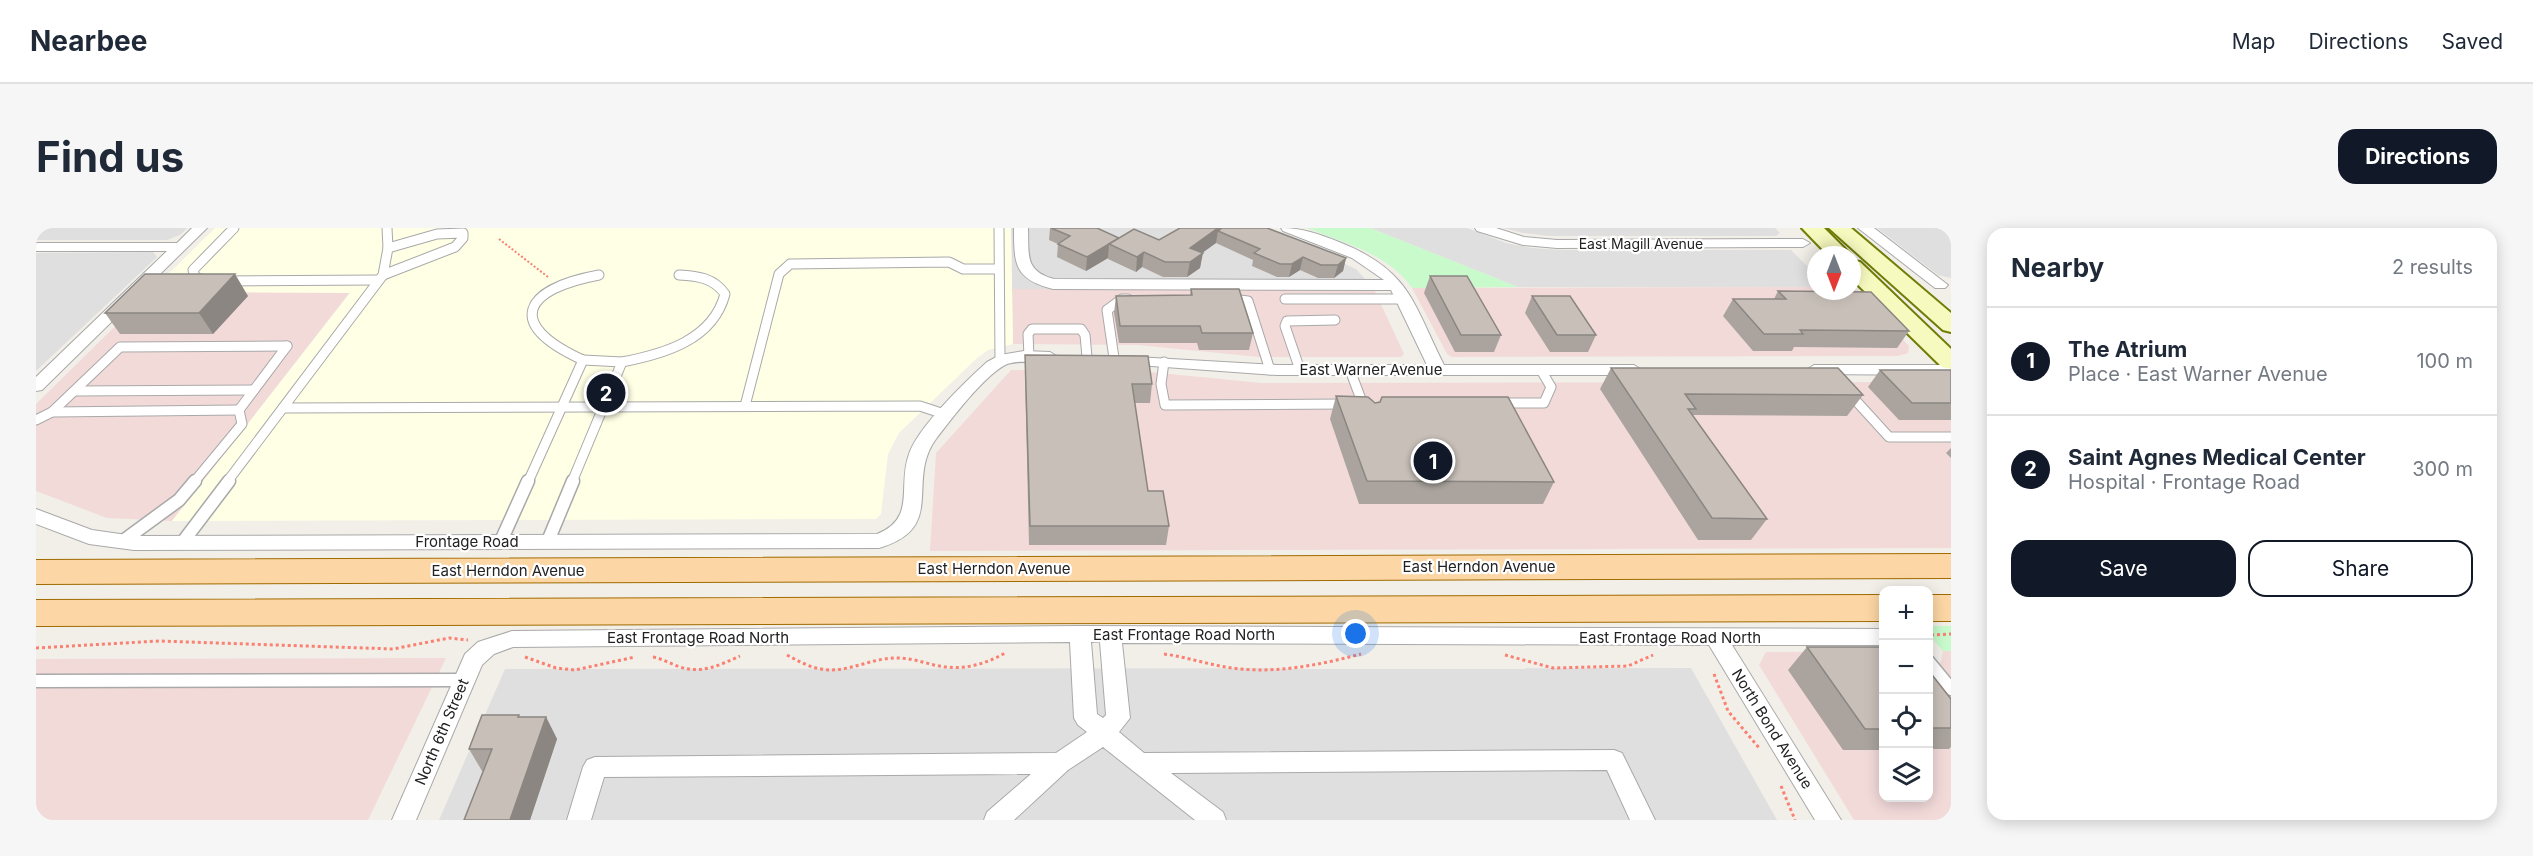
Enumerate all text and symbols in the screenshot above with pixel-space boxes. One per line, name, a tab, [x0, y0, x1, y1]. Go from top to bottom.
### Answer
text: Nearbee	[30, 24, 147, 58]
text: Map	[2232, 29, 2275, 54]
text: Directions	[2308, 29, 2409, 54]
text: Saved	[2442, 29, 2503, 54]
button: Directions	[2338, 129, 2497, 184]
text: Find us	[36, 131, 184, 182]
street label: East Magill Avenue	[1579, 235, 1703, 252]
north arrow	[1807, 246, 1861, 300]
text: Nearby	[2011, 252, 2104, 283]
text: 2 results	[2392, 255, 2473, 279]
text: The Atrium	[2068, 336, 2187, 362]
text: 1	[2026, 349, 2035, 373]
text: 100 m	[2416, 349, 2473, 373]
street label: East Warner Avenue	[1300, 360, 1442, 379]
text: Place · East Warner Avenue	[2068, 362, 2328, 386]
pin: 2	[586, 370, 626, 416]
pin: 1	[1414, 438, 1452, 484]
text: Saint Agnes Medical Center	[2068, 444, 2366, 470]
text: 2	[2024, 457, 2037, 481]
text: 300 m	[2412, 457, 2473, 481]
text: Hospital · Frontage Road	[2068, 470, 2300, 494]
street label: Frontage Road	[415, 532, 519, 551]
button: Save	[2011, 540, 2236, 597]
button: Share	[2248, 540, 2473, 597]
street label: East Herndon Avenue	[1402, 557, 1556, 576]
street label: East Herndon Avenue	[917, 559, 1071, 578]
street label: East Herndon Avenue	[431, 561, 585, 580]
map controls	[1879, 586, 1933, 802]
button: +	[1879, 586, 1933, 640]
your location	[1341, 619, 1370, 648]
street label: East Frontage Road North	[1093, 625, 1275, 644]
street label: East Frontage Road North	[607, 628, 789, 647]
street label: East Frontage Road North	[1579, 628, 1761, 647]
button: −	[1879, 640, 1933, 694]
street label: North Bond Avenue	[1728, 665, 1817, 792]
street label: North 6th Street	[411, 676, 473, 788]
button: locate	[1879, 694, 1933, 748]
button: layers	[1879, 748, 1933, 802]

